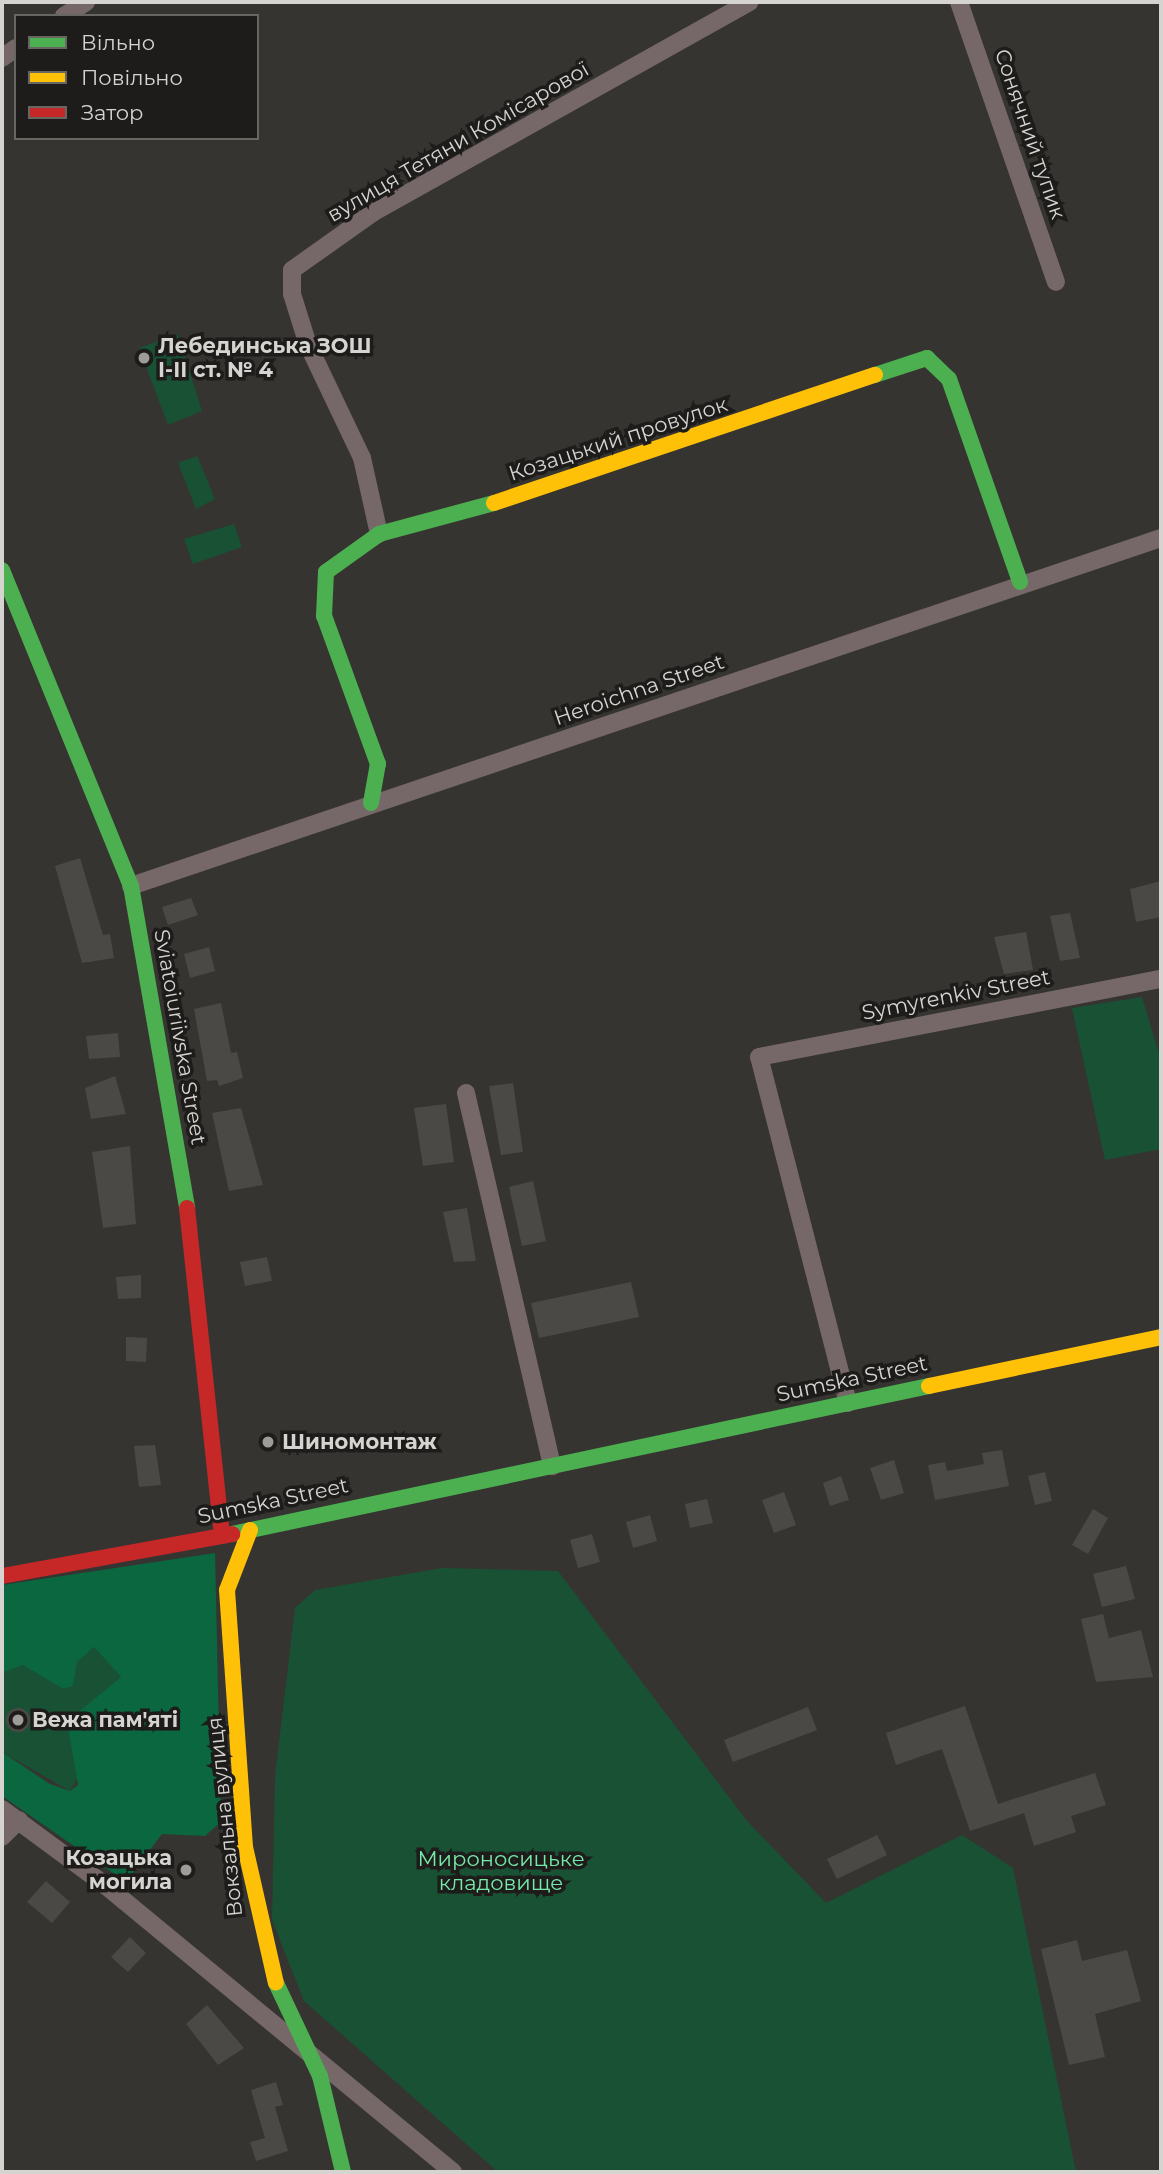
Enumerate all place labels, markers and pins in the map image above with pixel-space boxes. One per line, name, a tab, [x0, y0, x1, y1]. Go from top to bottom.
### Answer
place label: Лебединська ЗОШ І-ІІ ст. № 4	[158, 333, 371, 383]
marker: Лебединська ЗОШ І-ІІ ст. № 4	[136, 350, 152, 366]
place label: Шиномонтаж	[282, 1429, 437, 1455]
marker: Шиномонтаж	[260, 1434, 276, 1450]
place label: Вежа пам'яті	[32, 1707, 178, 1733]
marker: Вежа пам'яті	[10, 1712, 26, 1728]
place label: Козацька могила	[66, 1845, 172, 1895]
marker: Козацька могила	[178, 1862, 194, 1878]

